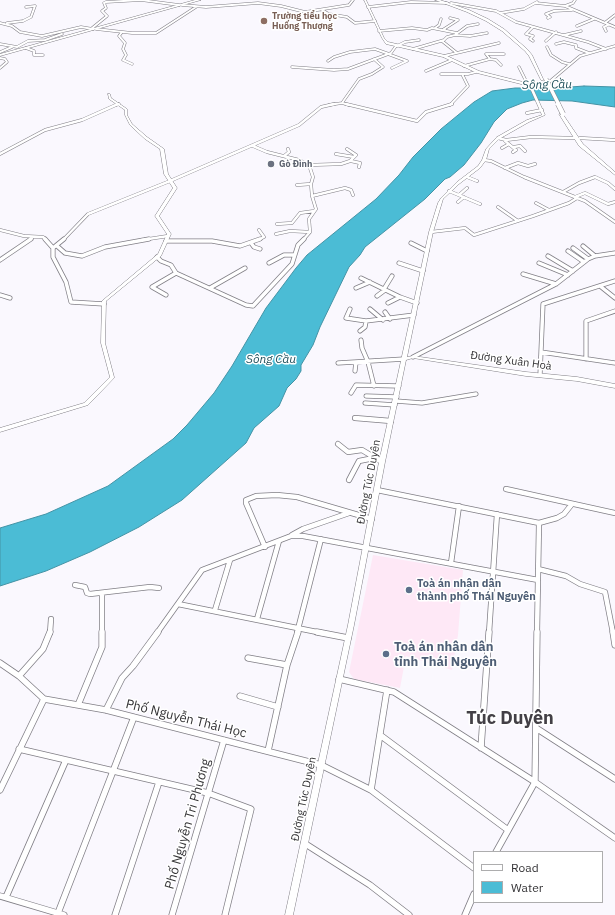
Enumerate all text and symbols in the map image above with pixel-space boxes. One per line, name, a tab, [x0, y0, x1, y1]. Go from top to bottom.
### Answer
place label: Trường tiểu học Huống Thượng	[272, 11, 337, 32]
marker: Trường tiểu học Huống Thượng	[259, 16, 269, 26]
water label: Sông Cầu	[522, 77, 572, 93]
marker: Gò Đình	[266, 159, 276, 169]
place label: Gò Đình	[279, 159, 312, 169]
street label: Đường Xuân Hoà	[470, 349, 552, 373]
water label: Sông Cầu	[246, 353, 296, 367]
street label: Đường Túc Duyên	[354, 439, 384, 525]
place label: Toà án nhân dân thành phố Thái Nguyên	[417, 577, 536, 603]
marker: Toà án nhân dân thành phố Thái Nguyên	[404, 585, 414, 595]
place label: Toà án nhân dân tỉnh Thái Nguyên	[394, 639, 497, 670]
marker: Toà án nhân dân tỉnh Thái Nguyên	[381, 649, 391, 659]
street label: Phố Nguyễn Thái Học	[124, 696, 248, 742]
district label: Túc Duyên	[466, 708, 554, 730]
street label: Đường Túc Duyên	[289, 756, 319, 842]
street label: Phố Nguyễn Tri Phương	[162, 757, 214, 891]
legend	[473, 851, 603, 903]
text: Road	[511, 860, 539, 875]
text: Water	[511, 880, 543, 895]

